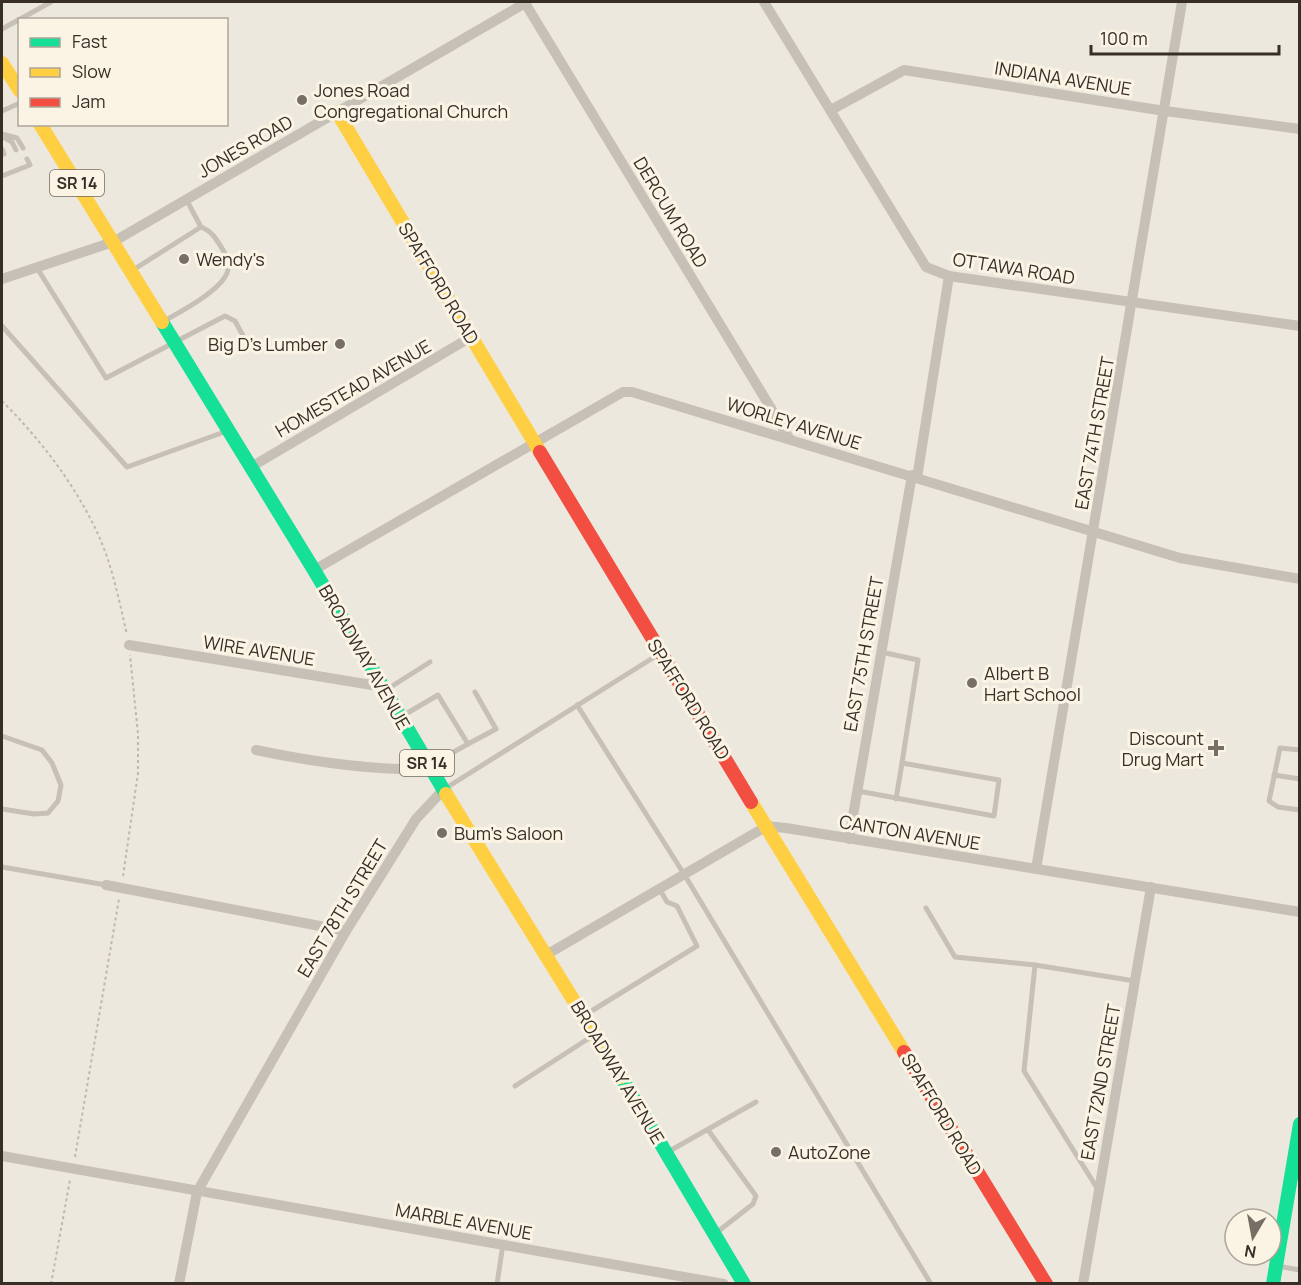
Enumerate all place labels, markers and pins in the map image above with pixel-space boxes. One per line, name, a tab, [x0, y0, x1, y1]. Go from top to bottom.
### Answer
place label: Jones Road Congregational Church	[314, 78, 508, 123]
marker: Jones Road Congregational Church	[295, 93, 309, 107]
place label: Wendy's	[196, 247, 265, 271]
marker: Wendy's	[177, 252, 191, 266]
place label: Big D's Lumber	[208, 332, 328, 356]
marker: Big D's Lumber	[333, 337, 347, 351]
place label: Albert B Hart School	[984, 661, 1081, 706]
marker: Albert B Hart School	[965, 676, 979, 690]
place label: Discount Drug Mart	[1122, 726, 1204, 771]
marker: Discount Drug Mart	[1209, 741, 1223, 755]
place label: Bum's Saloon	[454, 821, 563, 845]
marker: Bum's Saloon	[435, 826, 449, 840]
place label: AutoZone	[788, 1140, 870, 1164]
marker: AutoZone	[769, 1145, 783, 1159]

